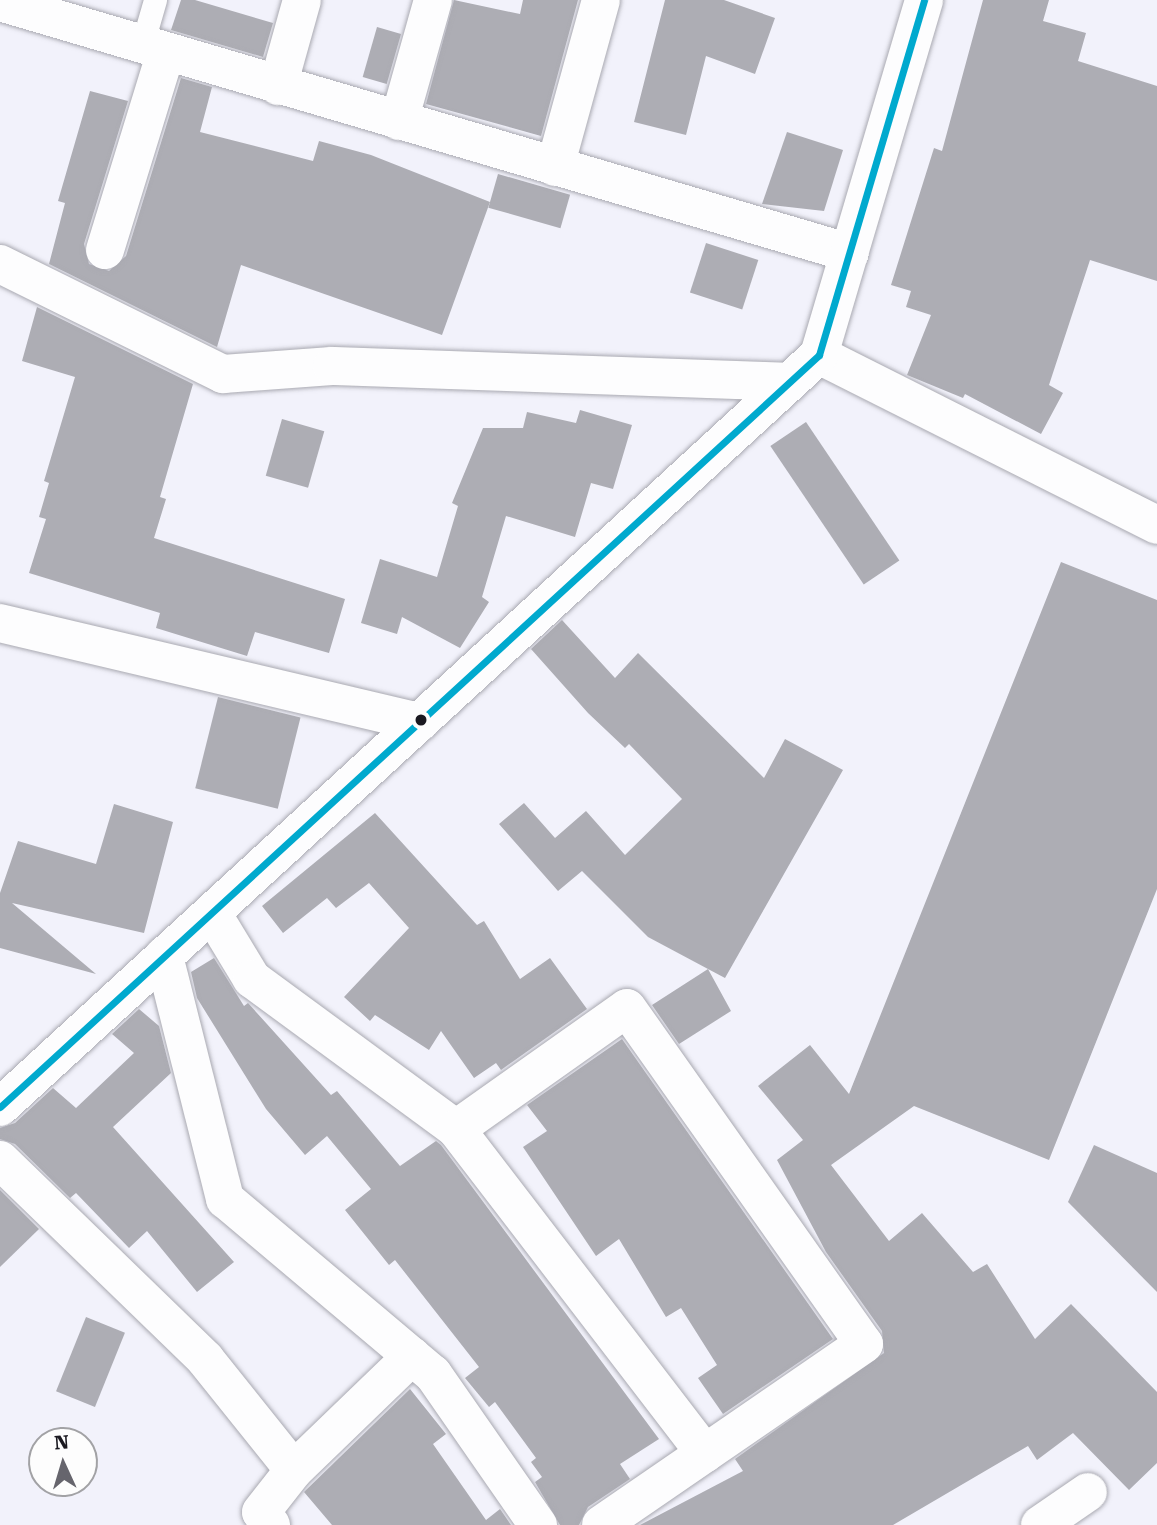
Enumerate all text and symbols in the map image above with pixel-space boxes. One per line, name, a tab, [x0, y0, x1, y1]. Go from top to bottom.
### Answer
unlabelled marker	[414, 713, 428, 727]
north arrow	[28, 1427, 98, 1497]
text: N	[54, 1431, 70, 1455]

